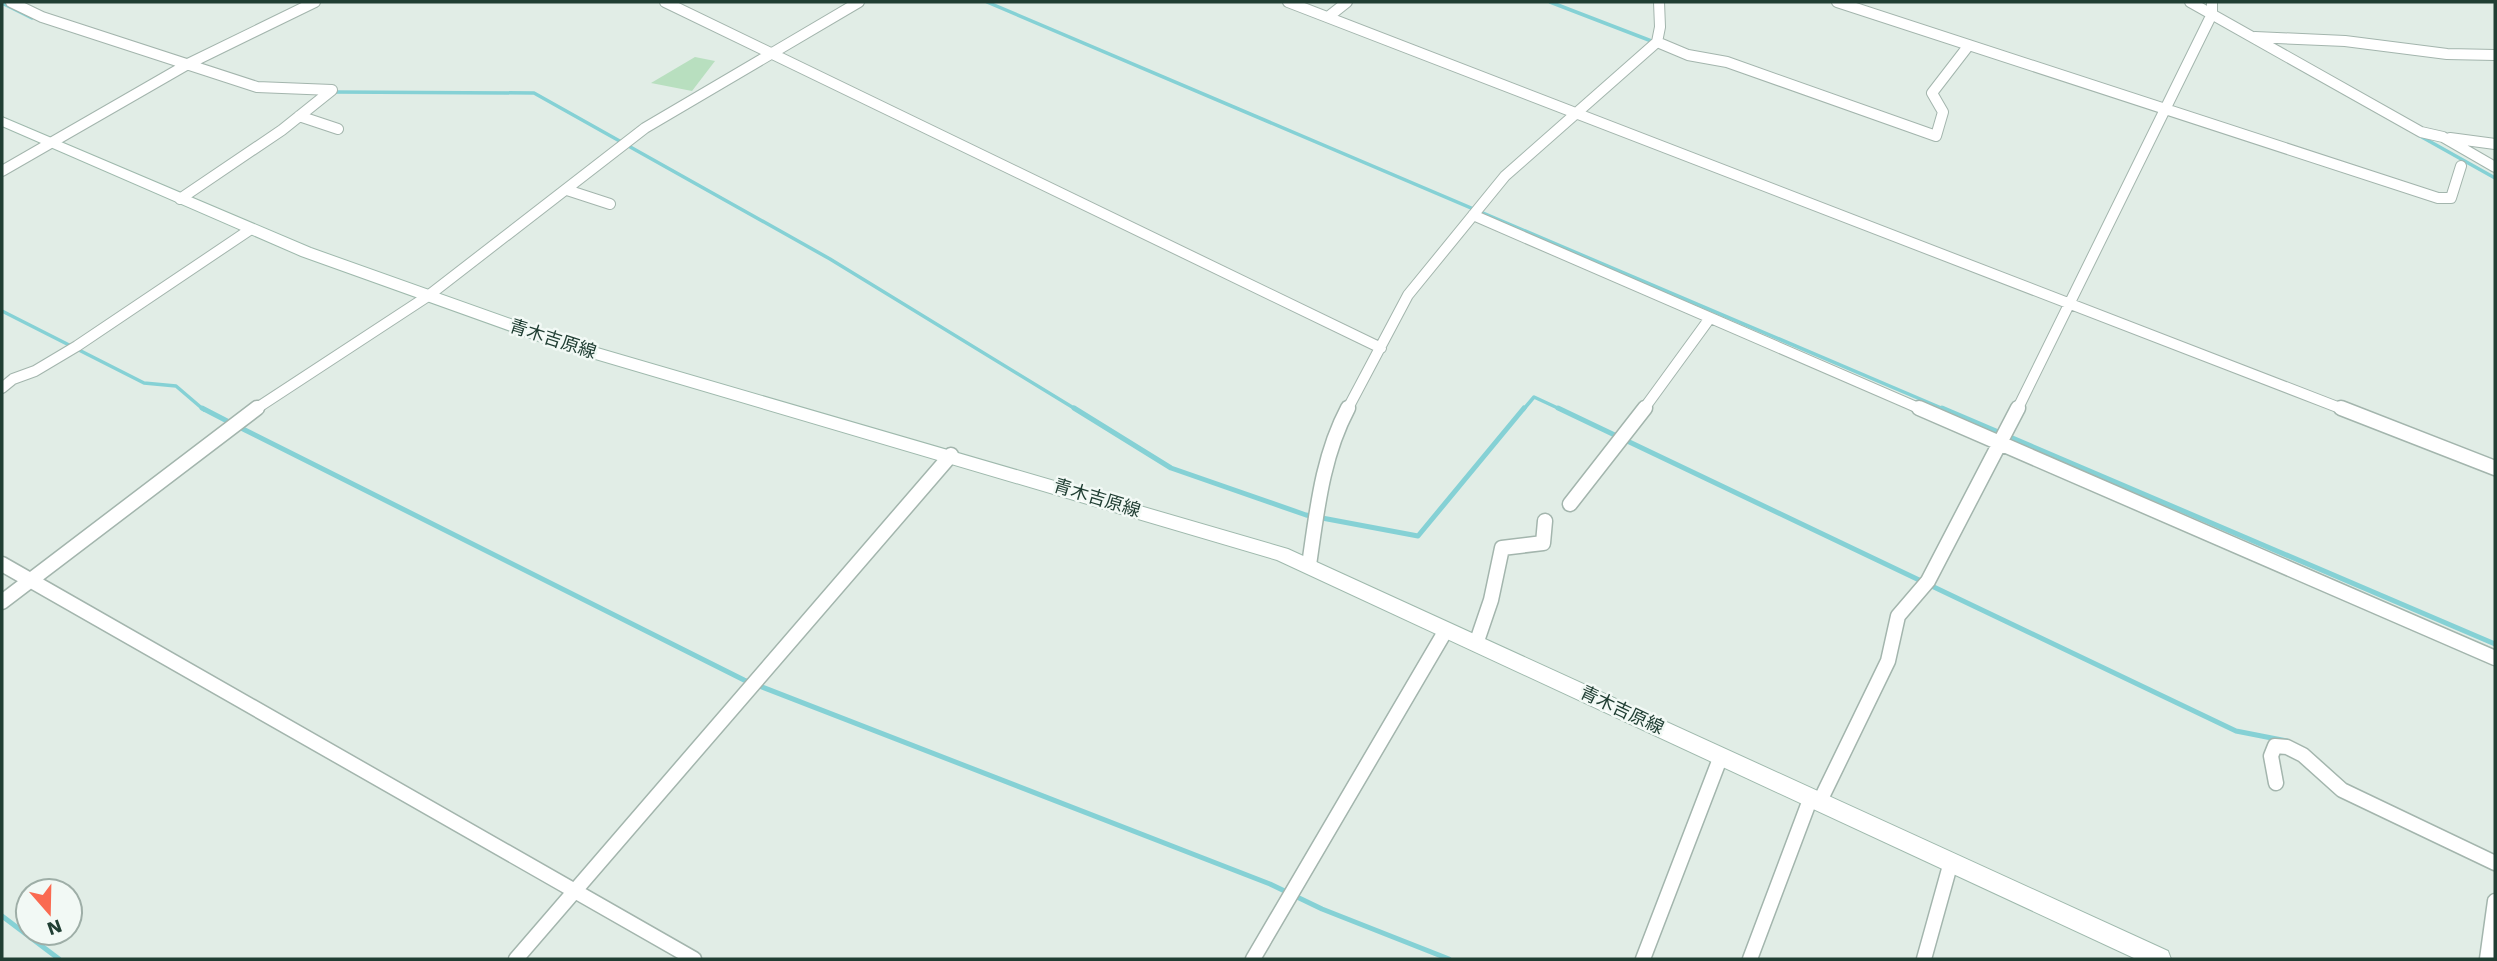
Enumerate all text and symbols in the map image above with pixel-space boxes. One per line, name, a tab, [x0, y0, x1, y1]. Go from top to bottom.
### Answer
street label: 青木吉原線	[507, 315, 599, 362]
street label: 青木吉原線	[1051, 474, 1143, 521]
street label: 青木吉原線	[1577, 681, 1667, 738]
north arrow	[14, 877, 84, 947]
text: N	[44, 914, 65, 941]

